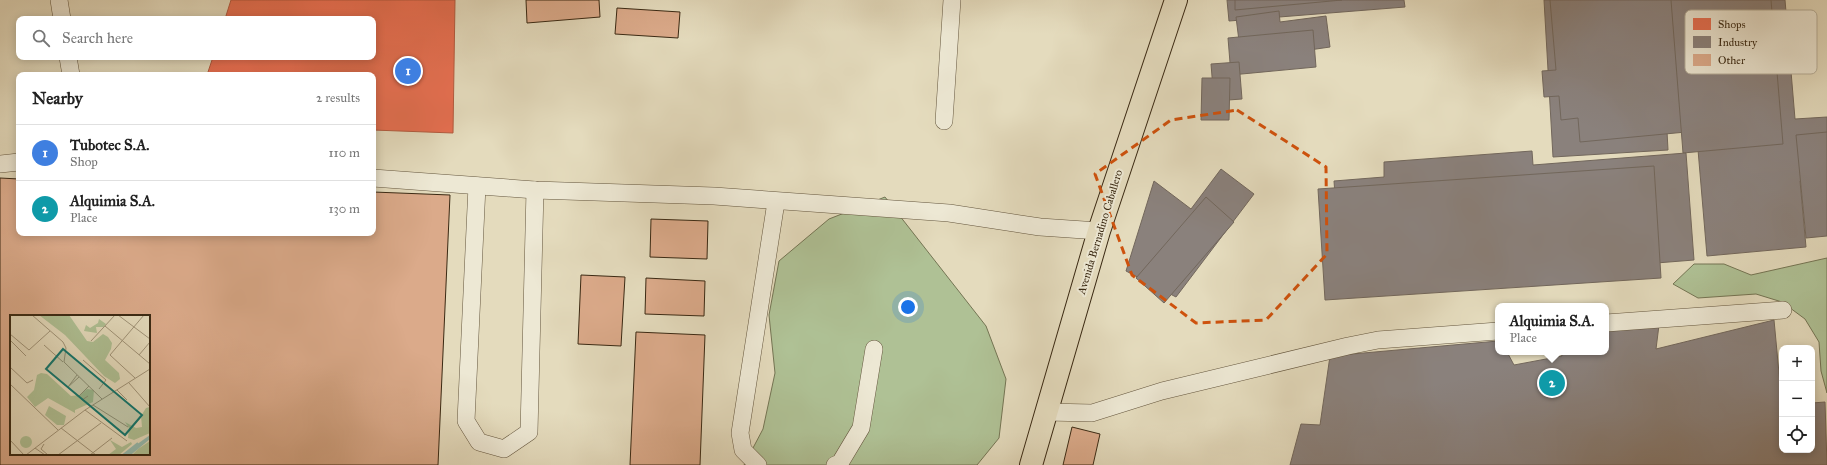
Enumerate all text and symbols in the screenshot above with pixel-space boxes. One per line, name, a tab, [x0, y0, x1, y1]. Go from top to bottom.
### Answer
legend	[1685, 10, 1817, 74]
search box	[16, 16, 376, 60]
text: Shops	[1718, 18, 1746, 31]
icon: search	[30, 27, 52, 49]
text: Search here	[62, 29, 133, 47]
text: Industry	[1718, 36, 1758, 49]
text: Other	[1718, 54, 1746, 67]
pin: 1	[395, 56, 421, 86]
text: Nearby	[32, 88, 83, 109]
text: 2 results	[316, 90, 360, 106]
text: Tubotec S.A.	[70, 136, 149, 154]
text: 1	[42, 145, 48, 161]
text: 110 m	[328, 145, 360, 161]
text: Shop	[70, 154, 98, 170]
street label: Avenida Bernadino Caballero	[1075, 168, 1125, 297]
text: Alquimia S.A.	[70, 192, 155, 210]
text: 2	[42, 201, 48, 217]
text: 130 m	[328, 201, 360, 217]
text: Place	[70, 210, 97, 226]
your location	[898, 297, 918, 317]
popup	[1495, 303, 1609, 355]
text: Alquimia S.A.	[1510, 312, 1594, 330]
inset map	[10, 315, 150, 455]
text: Place	[1510, 330, 1537, 346]
map controls	[1779, 345, 1815, 453]
button: +	[1779, 345, 1815, 381]
pin: 2	[1539, 368, 1565, 398]
button: −	[1779, 381, 1815, 417]
button: locate	[1779, 417, 1815, 453]

